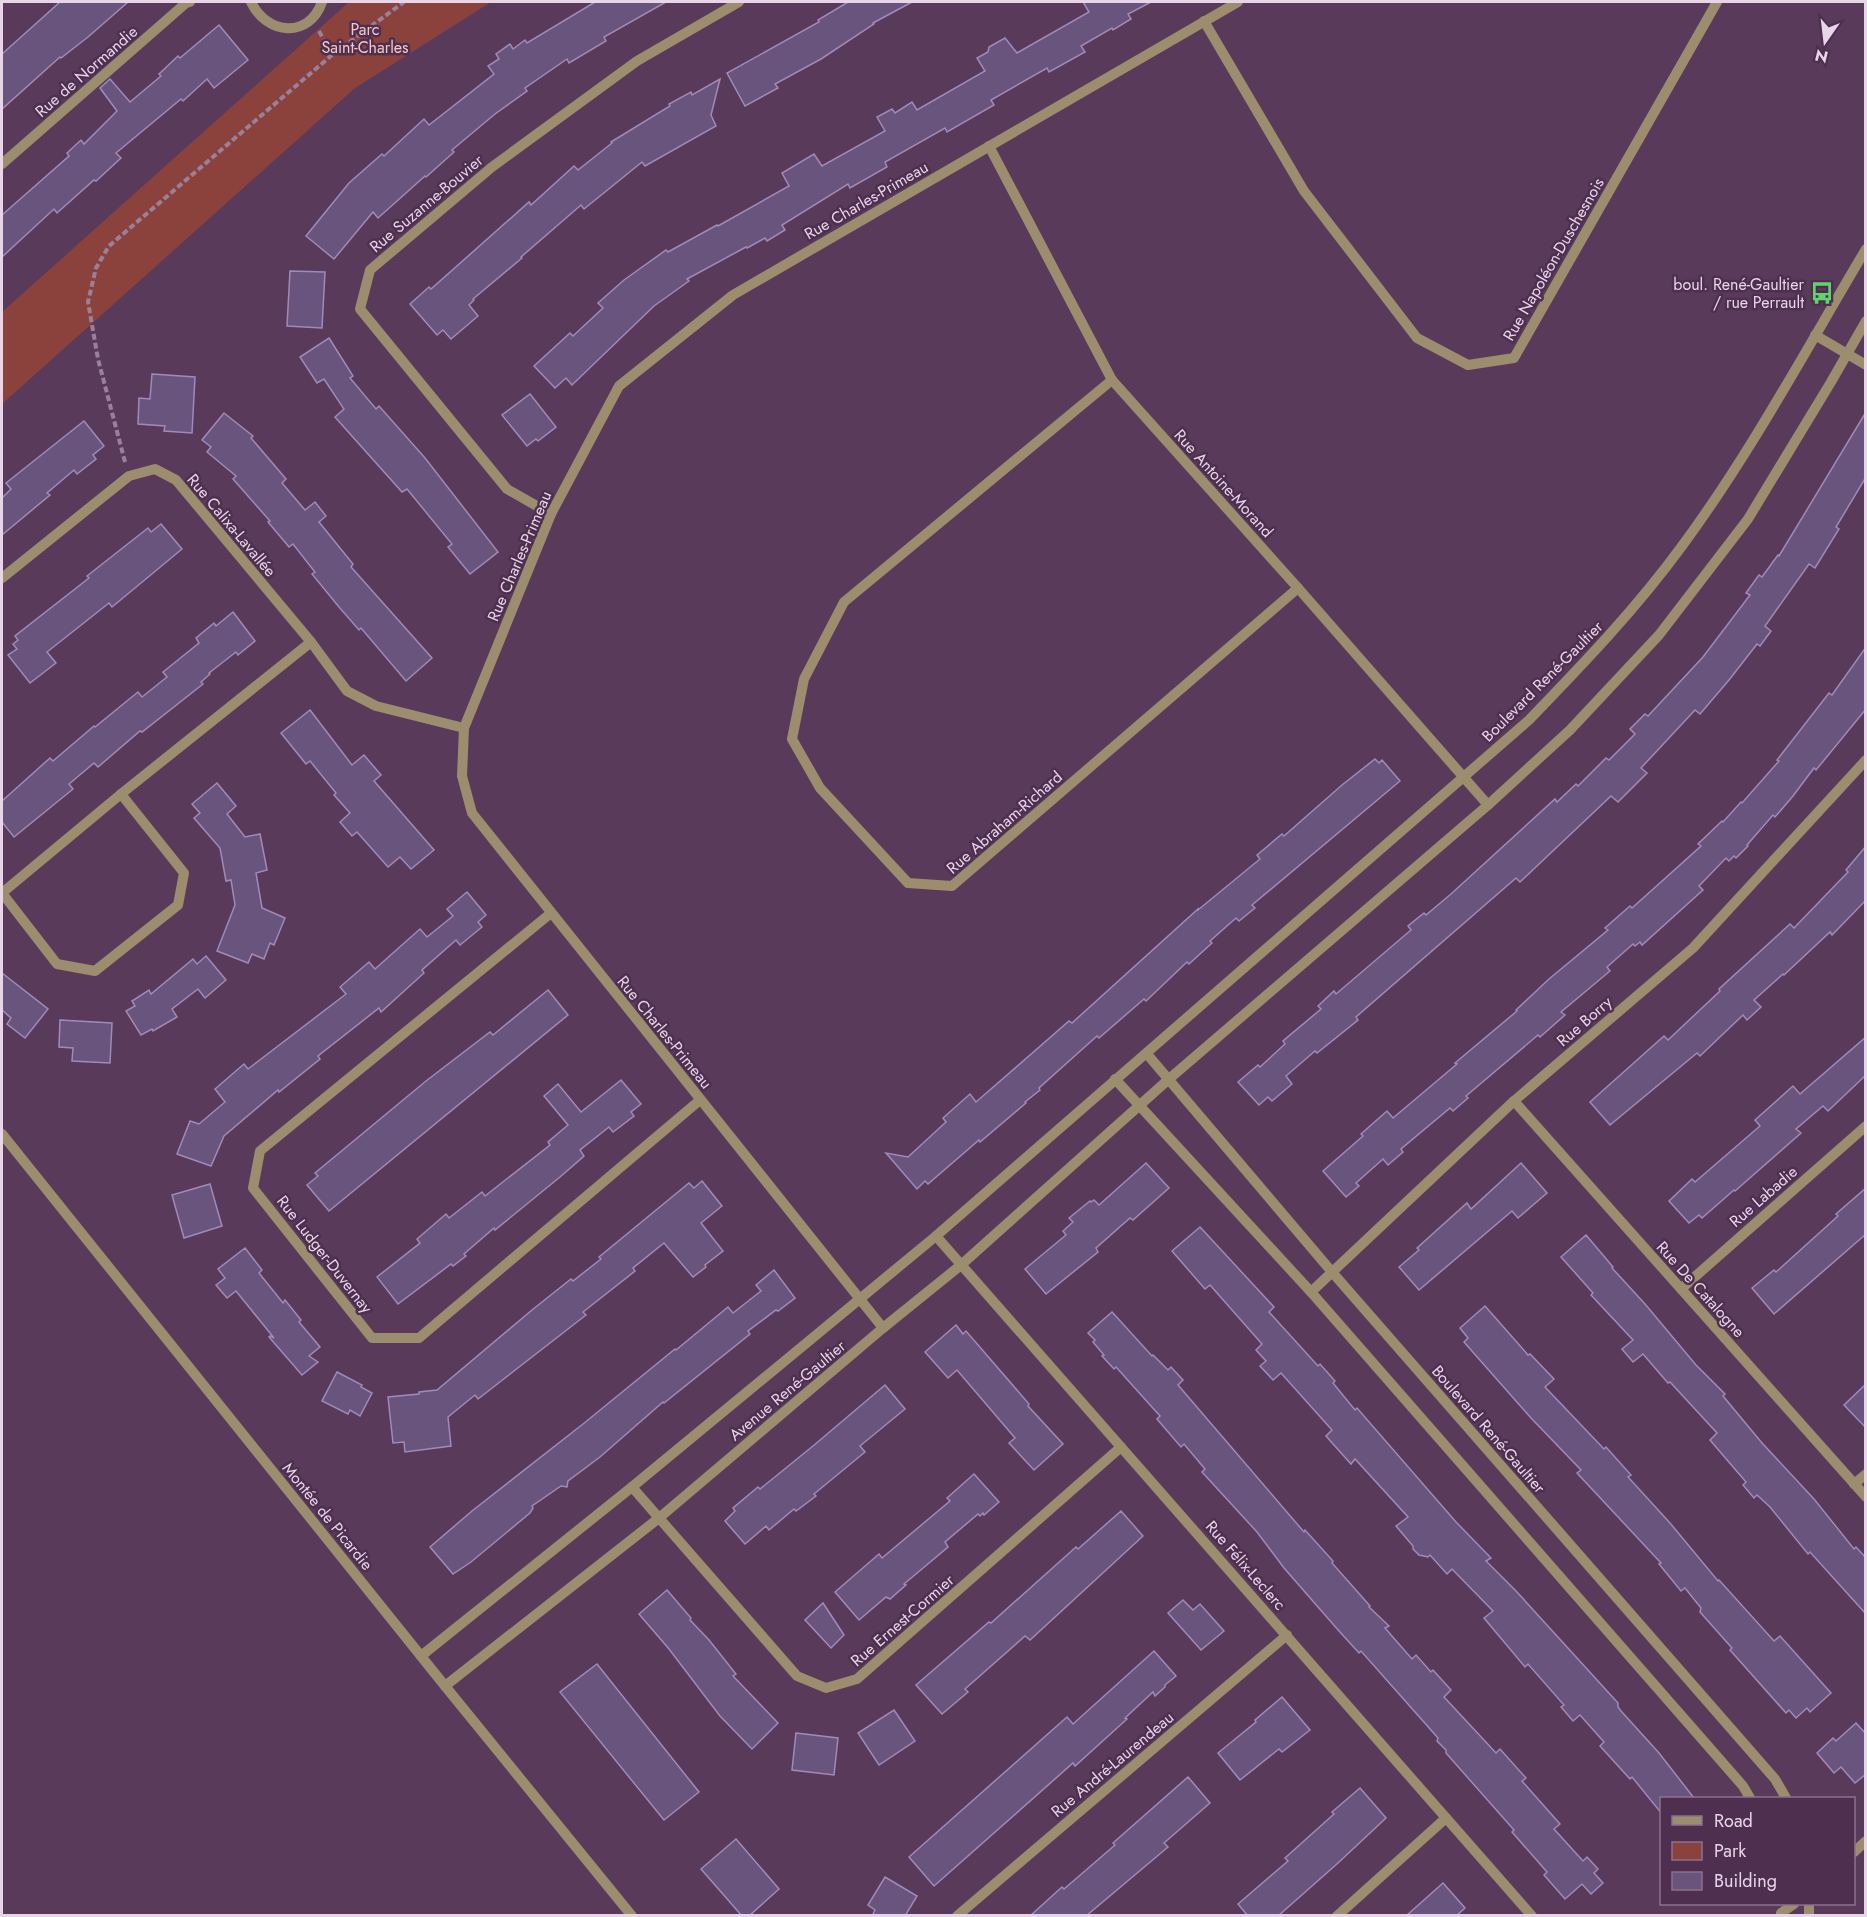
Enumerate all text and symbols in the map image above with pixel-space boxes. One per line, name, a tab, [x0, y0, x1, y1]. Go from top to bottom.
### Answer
north arrow	[1795, 12, 1855, 72]
park label: Parc Saint-Charles	[321, 18, 409, 59]
street label: Rue de Normandie	[30, 20, 143, 122]
text: N	[1813, 43, 1830, 69]
street label: Rue Suzanne-Bouvier	[365, 149, 488, 258]
street label: Rue Charles-Primeau	[800, 156, 932, 245]
street label: Rue Napoléon-Duschesnois	[1497, 173, 1610, 345]
place label: boul. René-Gaultier / rue Perrault	[1673, 273, 1805, 314]
bus stop icon: boul. René-Gaultier / rue Perrault	[1809, 280, 1835, 306]
street label: Rue Antoine-Morand	[1169, 424, 1279, 542]
street label: Rue Calixa-Lavallée	[182, 469, 282, 582]
street label: Rue Charles-Primeau	[482, 487, 557, 625]
street label: Boulevard René-Gaultier	[1477, 615, 1608, 747]
street label: Rue Abraham-Richard	[941, 766, 1067, 879]
street label: Rue Charles-Primeau	[612, 971, 717, 1094]
street label: Rue Borry	[1552, 990, 1618, 1052]
street label: Rue Labadie	[1724, 1160, 1802, 1232]
street label: Rue Ludger-Duvernay	[271, 1191, 379, 1319]
street label: Rue De Catalogne	[1651, 1236, 1750, 1343]
street label: Avenue René-Gaultier	[724, 1334, 851, 1446]
street label: Boulevard René-Gaultier	[1426, 1360, 1551, 1499]
street label: Montée de Picardie	[277, 1458, 378, 1575]
street label: Rue Félix-Leclerc	[1200, 1516, 1291, 1615]
street label: Rue Ernest-Cormier	[846, 1569, 960, 1672]
street label: Rue André-Laurendeau	[1046, 1706, 1179, 1823]
legend	[1660, 1797, 1855, 1905]
text: Road	[1714, 1808, 1753, 1834]
text: Park	[1714, 1838, 1746, 1864]
text: Building	[1714, 1868, 1777, 1894]

